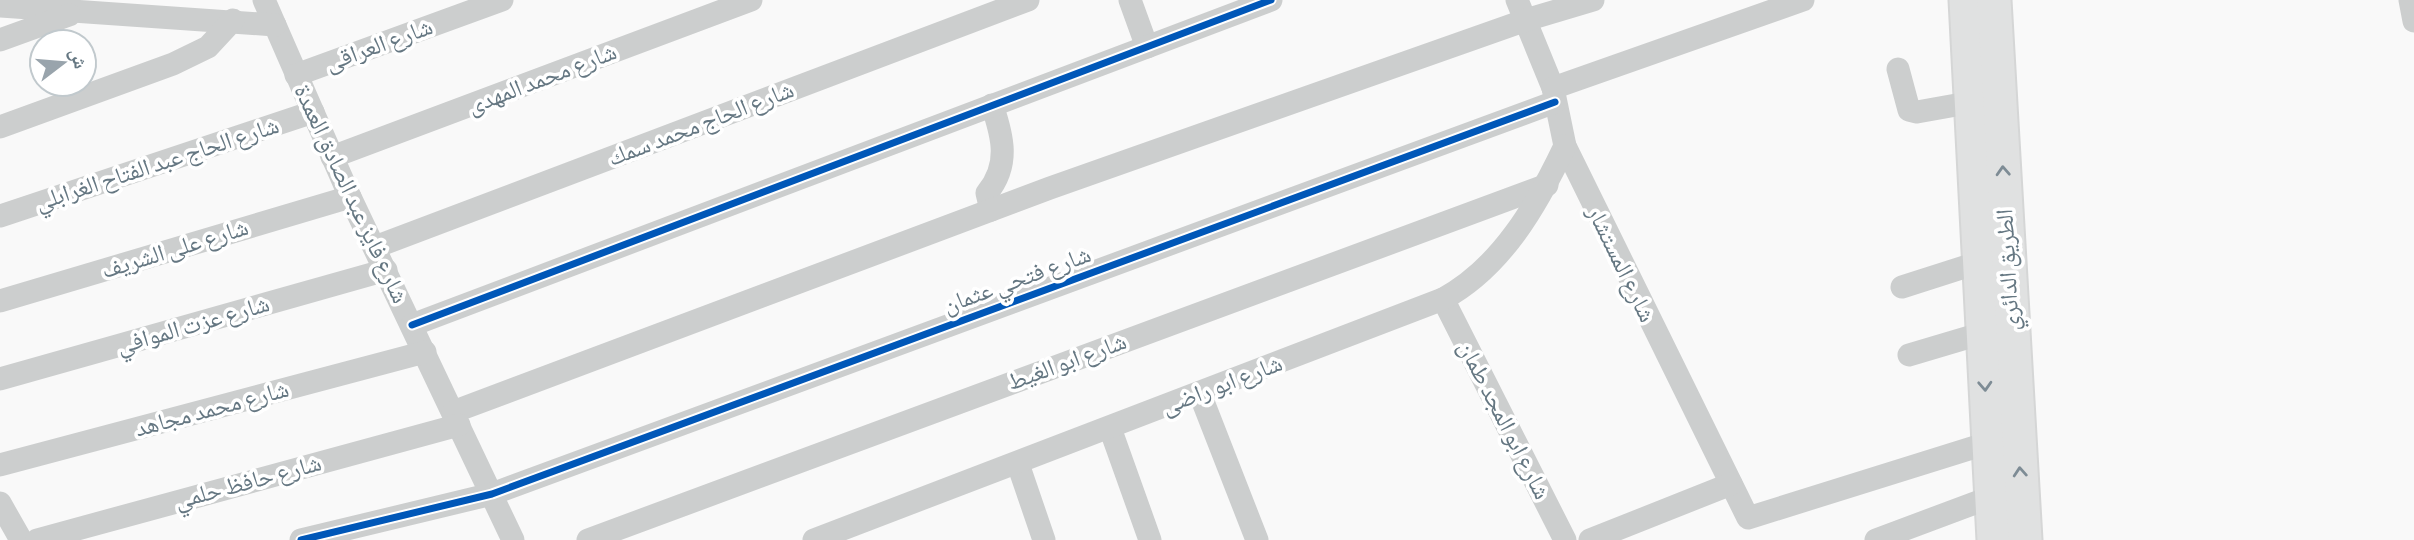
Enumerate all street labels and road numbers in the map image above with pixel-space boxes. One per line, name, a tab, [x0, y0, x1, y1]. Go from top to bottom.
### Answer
street label: شارع العراقى	[321, 12, 437, 78]
street label: شارع محمد المهدى	[463, 37, 621, 121]
street label: شارع الحاج محمد سمك	[604, 75, 798, 173]
street label: شارع فايز عبد الصادق العمدة	[288, 80, 414, 308]
street label: شارع الحاج عبد الفتاح الغرابلي	[31, 111, 284, 221]
street label: شارع المستشار	[1580, 200, 1662, 327]
street label: الطريق الدائري	[1990, 208, 2030, 332]
street label: شارع على الشريف	[98, 213, 252, 285]
street label: شارع فتحي عثمان	[939, 240, 1096, 324]
street label: شارع عزت الموافي	[113, 289, 274, 365]
street label: شارع ابو الغيط	[1003, 327, 1131, 397]
street label: شارع ابو المجد طمان	[1451, 336, 1557, 504]
street label: شارع ابو راضى	[1157, 349, 1287, 421]
street label: شارع محمد مجاهد	[132, 375, 292, 443]
street label: شارع حافظ حلمي	[171, 448, 326, 519]

